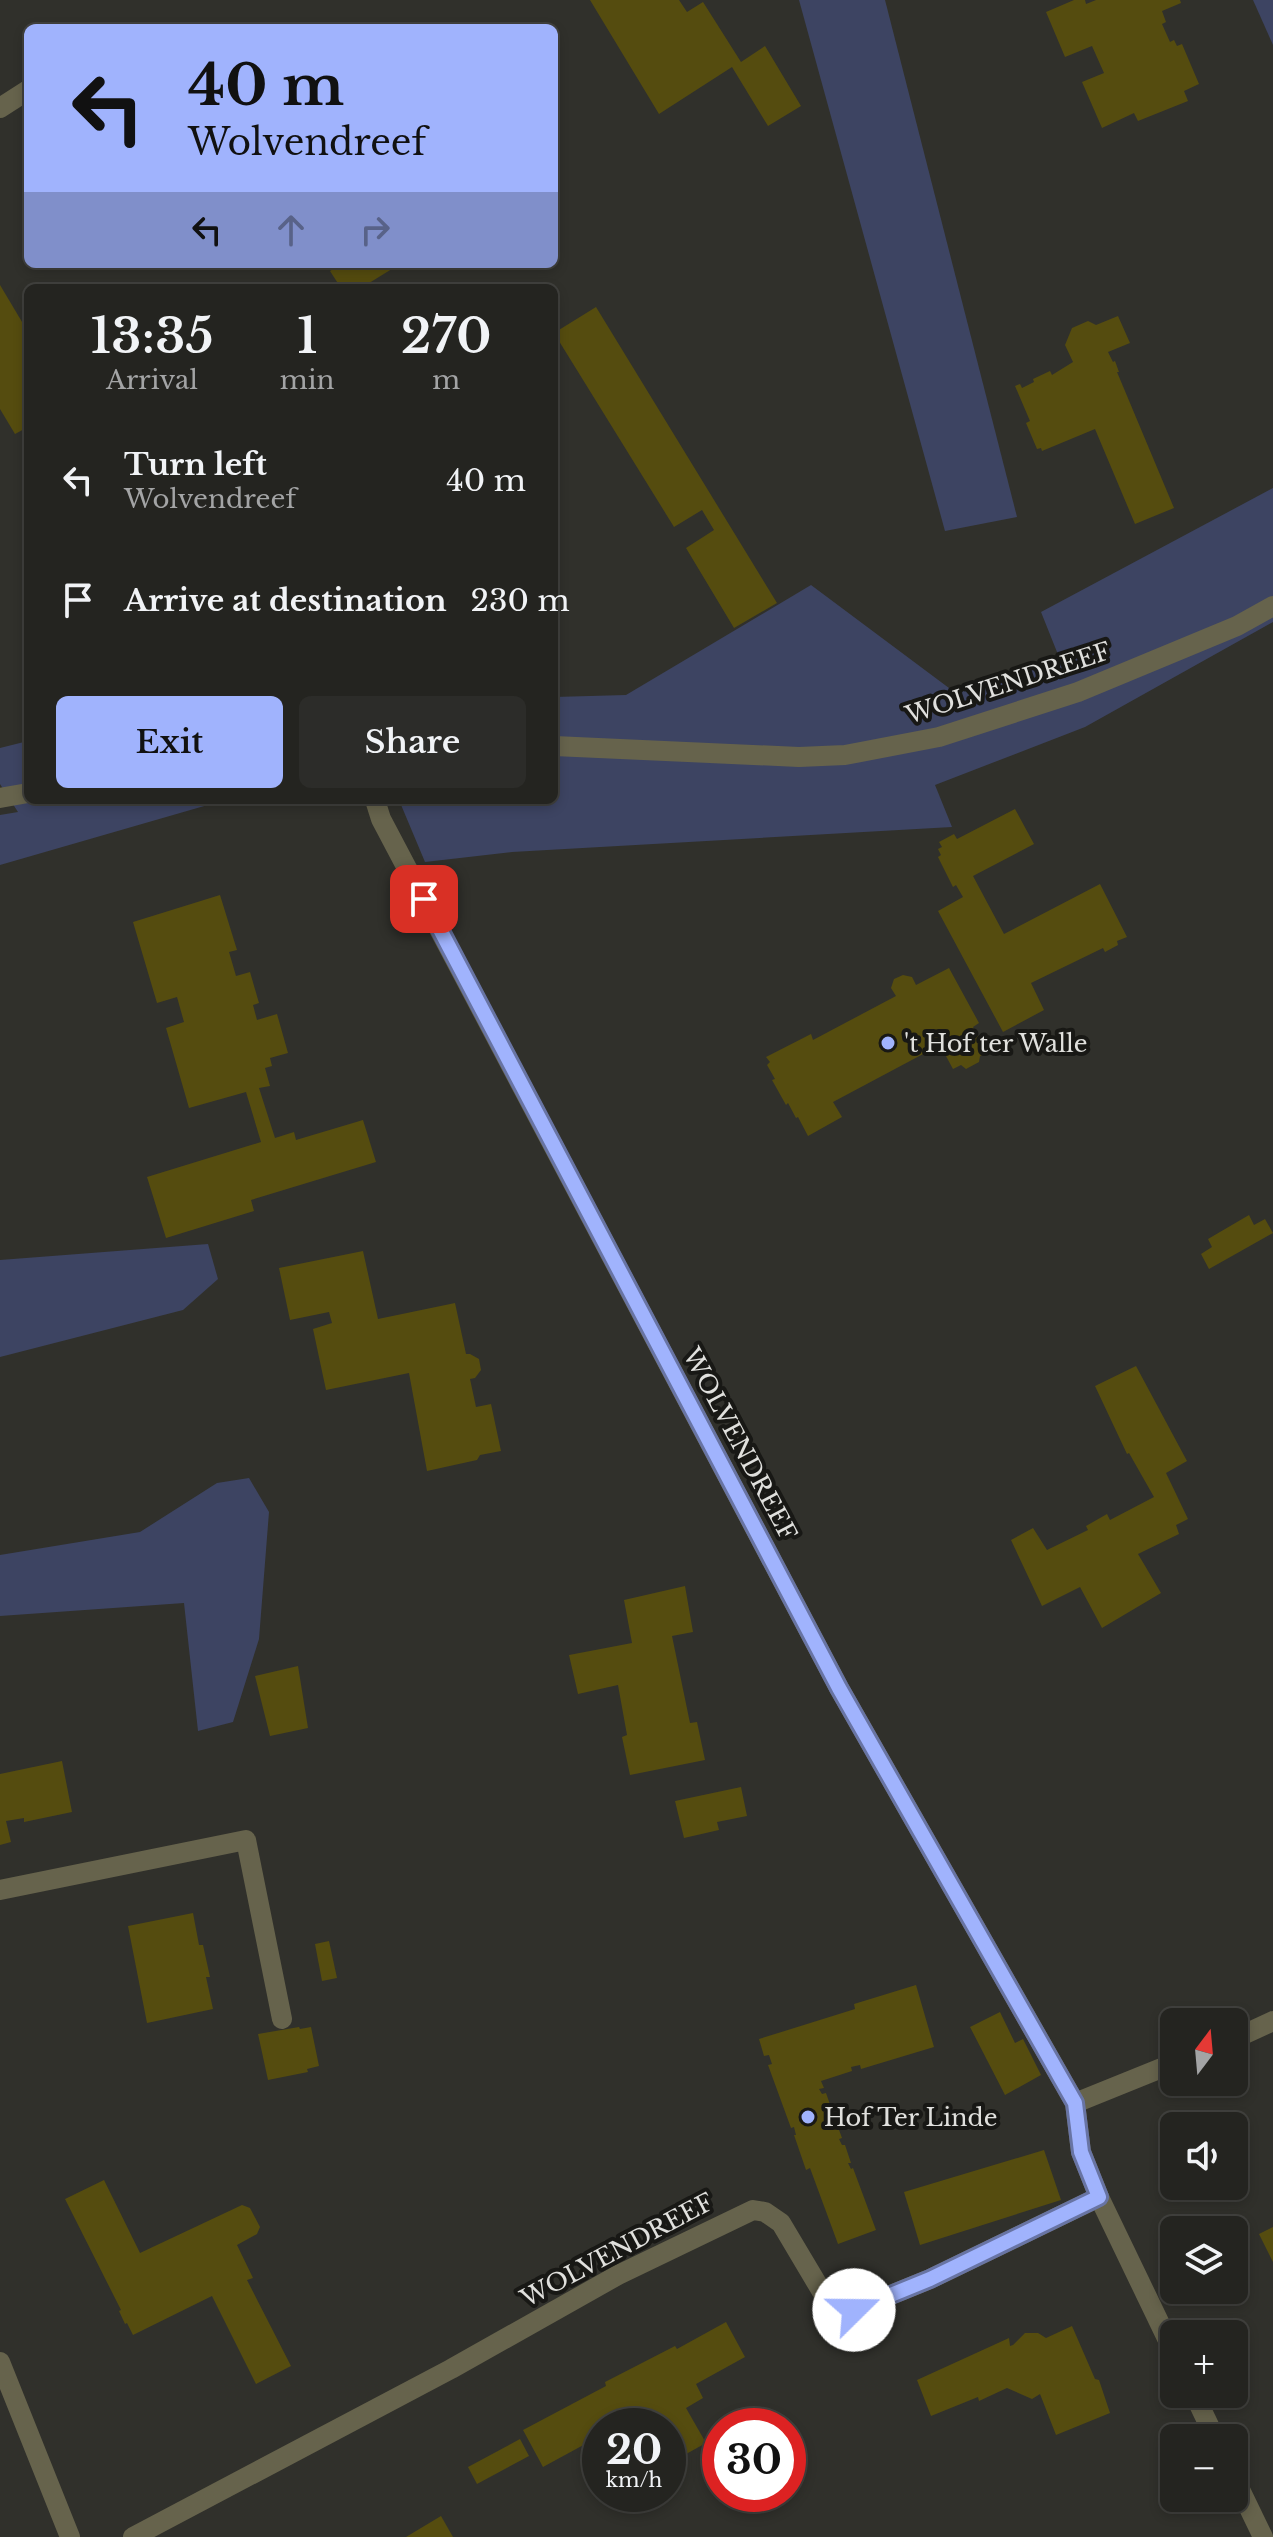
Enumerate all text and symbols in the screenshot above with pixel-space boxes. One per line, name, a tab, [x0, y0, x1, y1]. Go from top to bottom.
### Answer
text: 40 m	[188, 51, 344, 120]
icon: left	[56, 56, 160, 160]
text: Wolvendreef	[188, 120, 426, 165]
icon: left	[185, 208, 229, 252]
icon: ahead	[269, 208, 313, 252]
icon: right	[353, 208, 397, 252]
text: 13:35	[90, 306, 214, 366]
text: 1	[297, 306, 318, 366]
text: 270	[401, 306, 492, 366]
text: Arrival	[106, 364, 198, 396]
text: min	[280, 364, 335, 396]
text: m	[432, 364, 460, 396]
text: Turn left	[124, 446, 267, 483]
icon: left	[56, 458, 100, 502]
text: 40 m	[446, 462, 526, 499]
text: Wolvendreef	[124, 483, 296, 515]
icon: arrive	[56, 578, 100, 622]
text: Arrive at destination	[124, 582, 447, 619]
text: 230 m	[471, 582, 570, 619]
street label: WOLVENDREEF	[901, 636, 1114, 730]
button: Exit	[56, 696, 283, 788]
button: Share	[299, 696, 526, 788]
pin	[390, 865, 458, 933]
icon: arrive	[402, 877, 446, 921]
place label: 't Hof ter Walle	[904, 1029, 1087, 1058]
marker: 't Hof ter Walle	[879, 1034, 897, 1052]
street label: WOLVENDREEF	[677, 1342, 803, 1545]
north arrow	[1160, 2008, 1248, 2096]
map controls	[1160, 2008, 1248, 2512]
place label: Hof Ter Linde	[824, 2103, 998, 2132]
marker: Hof Ter Linde	[799, 2108, 817, 2126]
button: sound	[1160, 2112, 1248, 2200]
street label: WOLVENDREEF	[515, 2187, 718, 2313]
button: layers	[1160, 2216, 1248, 2304]
position arrow	[812, 2268, 896, 2352]
button: +	[1160, 2320, 1248, 2408]
speed limit sign: 30	[702, 2408, 806, 2512]
button: −	[1160, 2424, 1248, 2512]
text: 20	[606, 2425, 662, 2475]
text: km/h	[606, 2468, 662, 2492]

